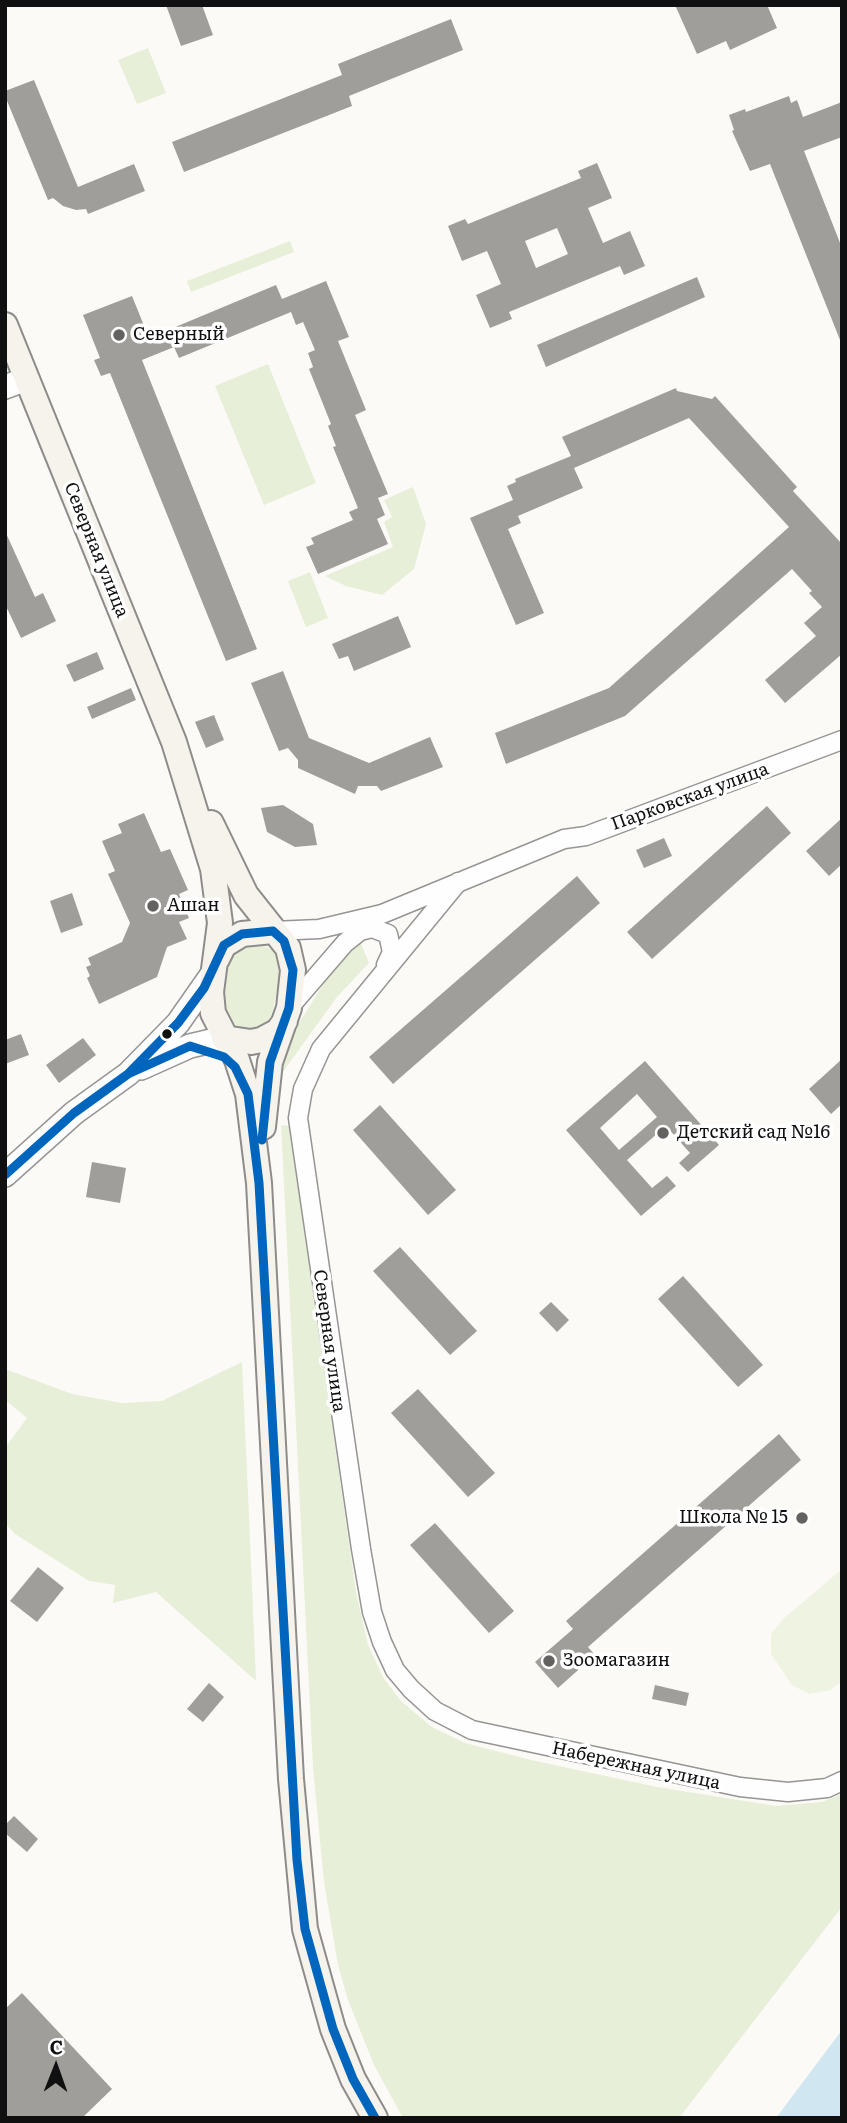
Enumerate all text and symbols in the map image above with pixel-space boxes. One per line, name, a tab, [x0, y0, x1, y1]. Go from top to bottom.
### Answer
place label: Северный	[133, 324, 224, 346]
marker: Северный	[111, 327, 127, 343]
street label: Северная улица	[59, 479, 133, 621]
street label: Парковская улица	[608, 758, 772, 836]
place label: Ашан	[167, 895, 219, 917]
marker: Ашан	[145, 898, 161, 914]
unlabelled marker	[160, 1027, 174, 1041]
place label: Детский сад №16	[677, 1122, 830, 1144]
marker: Детский сад №16	[655, 1125, 671, 1141]
street label: Северная улица	[308, 1268, 350, 1414]
place label: Школа № 15	[679, 1507, 788, 1529]
marker: Школа № 15	[794, 1510, 810, 1526]
place label: Зоомагазин	[563, 1650, 670, 1672]
marker: Зоомагазин	[541, 1653, 557, 1669]
street label: Набережная улица	[550, 1738, 722, 1794]
north arrow	[21, 2032, 91, 2102]
text: С	[49, 2032, 63, 2060]

